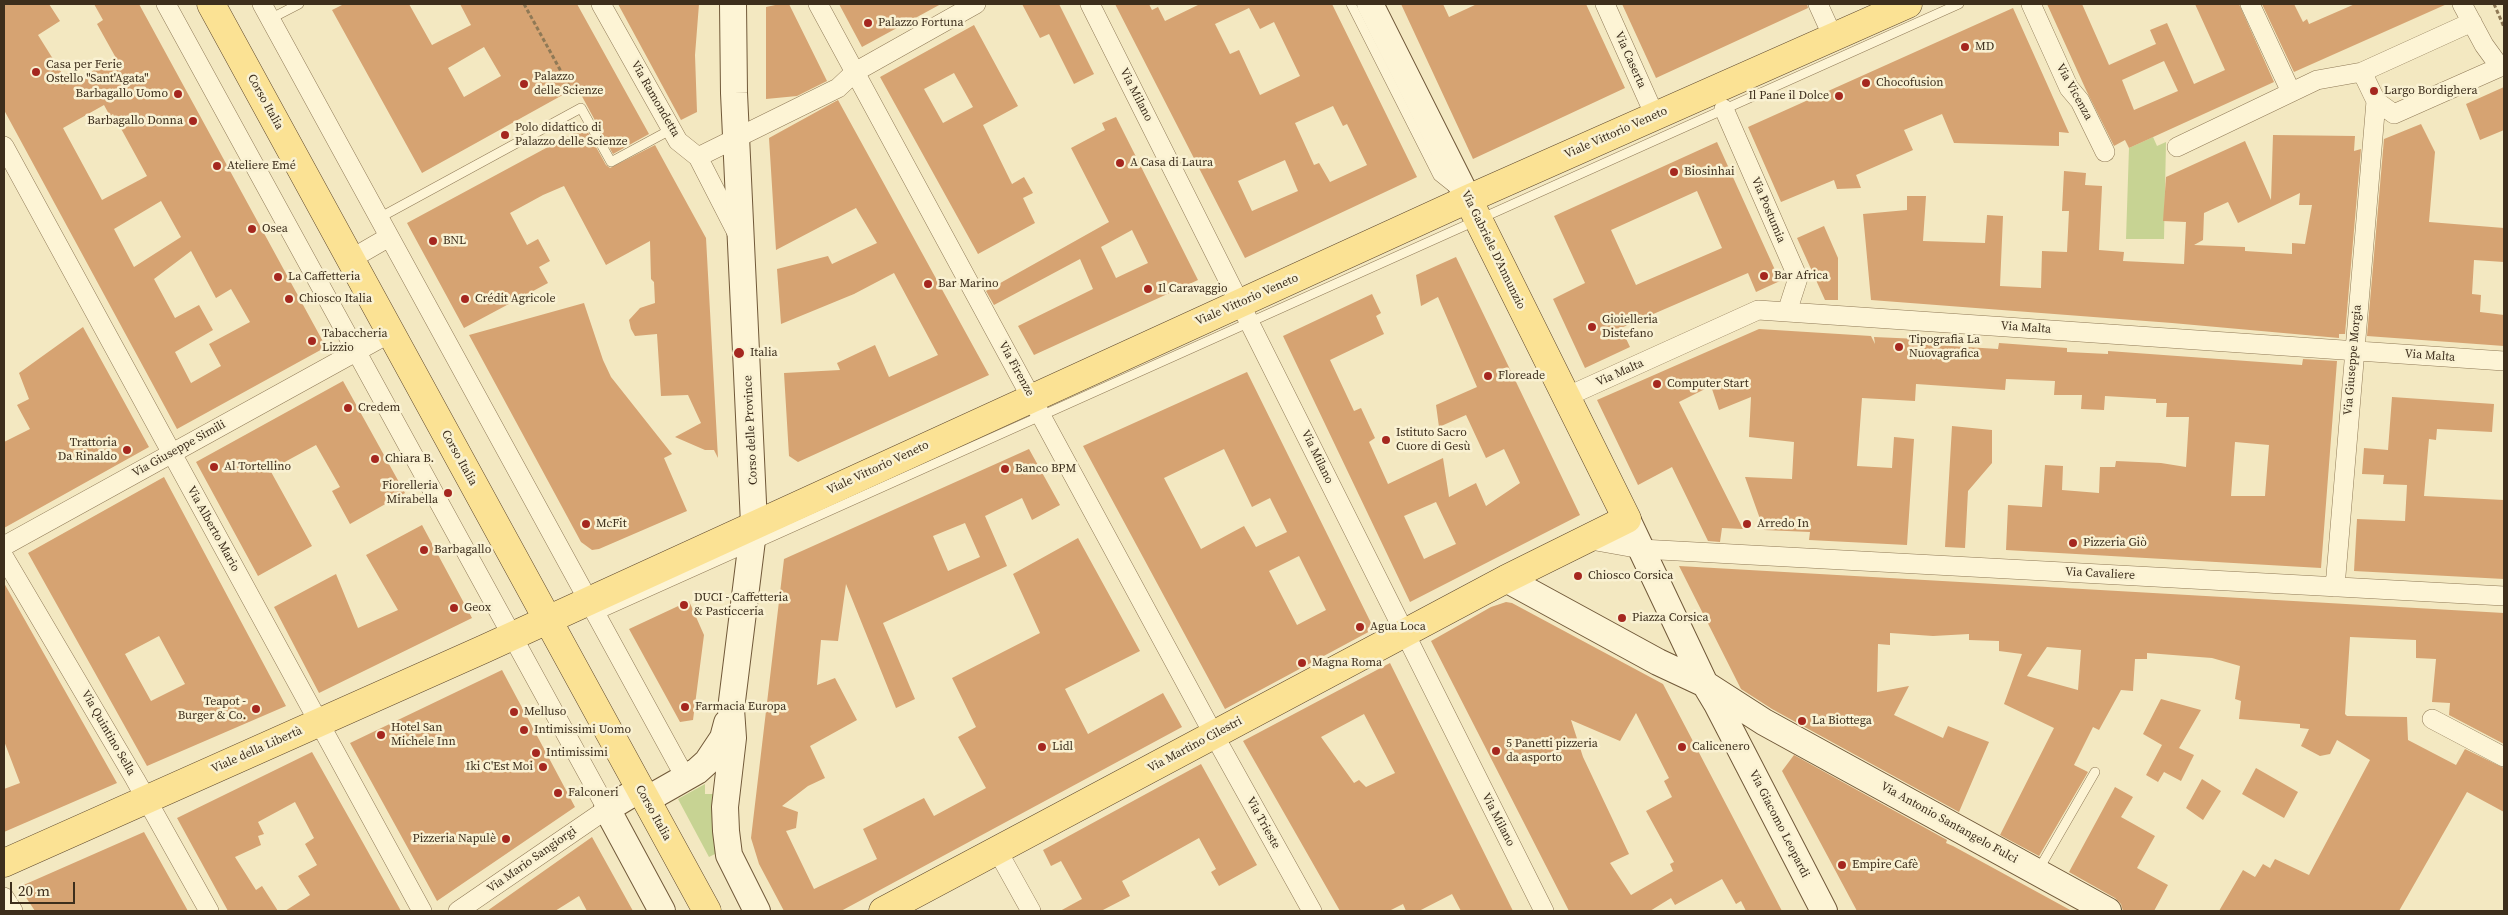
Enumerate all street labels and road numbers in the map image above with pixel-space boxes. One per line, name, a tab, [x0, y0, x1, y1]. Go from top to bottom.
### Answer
street label: Via Caserta	[1611, 29, 1649, 91]
street label: Via Ramondetta	[627, 58, 683, 140]
street label: Via Vicenza	[2053, 61, 2095, 123]
street label: Via Milano	[1116, 66, 1156, 124]
street label: Corso Italia	[244, 72, 286, 132]
street label: Viale Vittorio Veneto	[1562, 104, 1670, 162]
street label: Via Postumia	[1748, 175, 1788, 245]
street label: Via Gabriele D'Annunzio	[1458, 188, 1528, 312]
street label: Viale Vittorio Veneto	[1193, 271, 1301, 329]
street label: Via Giuseppe Morgia	[2341, 304, 2365, 416]
street label: Via Malta	[2000, 319, 2052, 337]
street label: Via Firenze	[995, 339, 1037, 399]
street label: Via Malta	[2404, 347, 2456, 365]
street label: Via Malta	[1594, 356, 1646, 390]
street label: Corso delle Province	[741, 375, 761, 485]
street label: Via Giuseppe Simili	[130, 417, 228, 481]
street label: Corso Italia	[438, 428, 480, 488]
street label: Via Milano	[1298, 428, 1336, 486]
street label: Viale Vittorio Veneto	[825, 438, 931, 498]
street label: Via Alberto Mario	[184, 484, 242, 574]
street label: Via Cavaliere	[2065, 565, 2135, 583]
street label: Via Quintino Sella	[78, 688, 138, 778]
street label: Via Martino Cilestri	[1145, 714, 1245, 776]
street label: Viale della Libertà	[209, 724, 305, 776]
street label: Via Giacomo Leopardi	[1746, 768, 1812, 880]
street label: Via Antonio Santangelo Fulci	[1878, 779, 2020, 867]
street label: Corso Italia	[632, 783, 674, 843]
street label: Via Milano	[1478, 791, 1518, 849]
street label: Via Trieste	[1243, 795, 1283, 851]
street label: Via Mario Sangiorgi	[485, 824, 579, 896]

